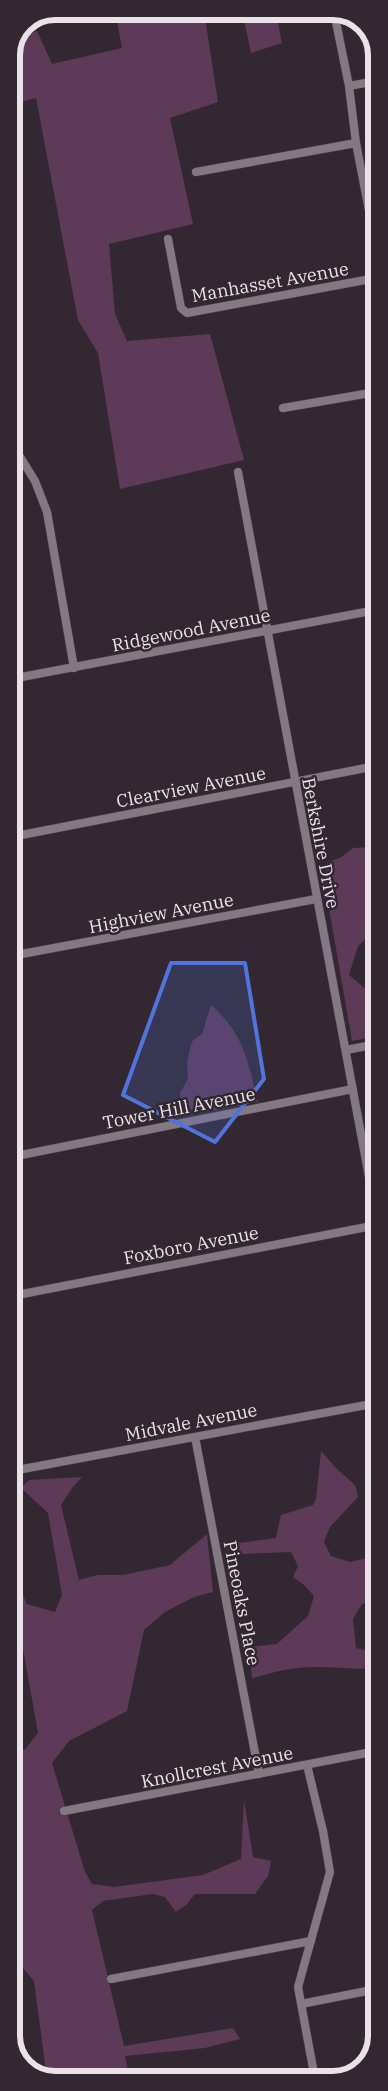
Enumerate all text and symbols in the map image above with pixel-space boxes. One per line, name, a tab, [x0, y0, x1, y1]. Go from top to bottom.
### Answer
street label: Manhasset Avenue	[190, 257, 350, 307]
street label: Ridgewood Avenue	[110, 603, 272, 657]
street label: Clearview Avenue	[114, 761, 268, 813]
street label: Berkshire Drive	[297, 775, 345, 911]
street label: Highview Avenue	[87, 888, 235, 938]
street label: Tower Hill Avenue	[101, 1082, 257, 1134]
street label: Foxboro Avenue	[121, 1221, 261, 1269]
street label: Midvale Avenue	[123, 1398, 259, 1446]
street label: Pineoaks Place	[219, 1539, 265, 1667]
street label: Knollcrest Avenue	[139, 1741, 295, 1793]

